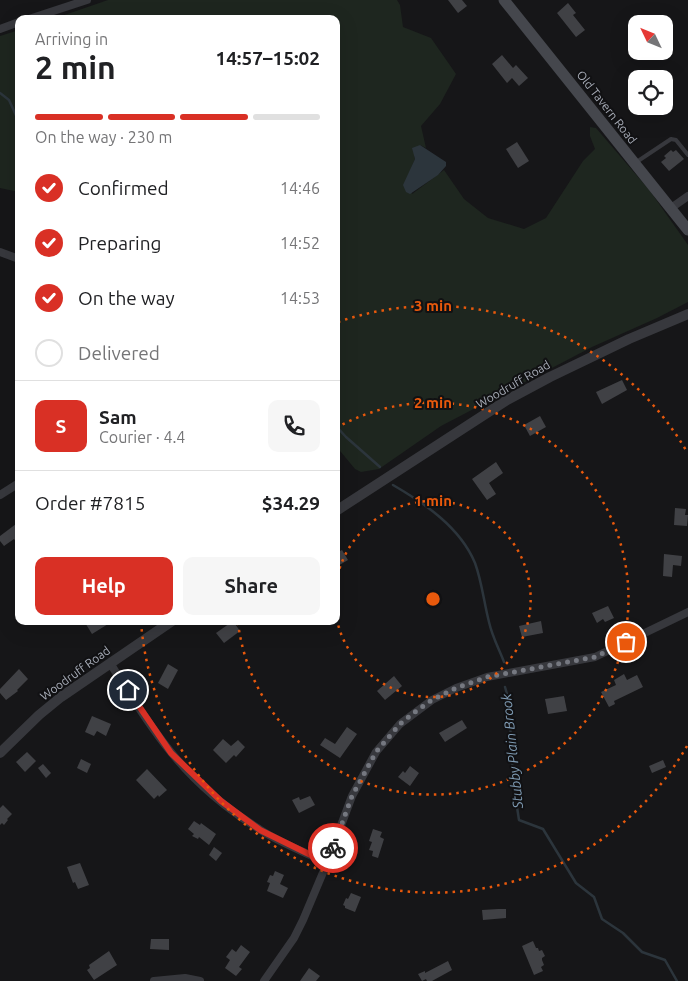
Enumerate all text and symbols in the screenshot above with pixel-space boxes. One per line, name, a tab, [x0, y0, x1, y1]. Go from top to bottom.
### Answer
north arrow	[628, 15, 672, 60]
map controls	[628, 15, 673, 115]
text: Arriving in	[35, 30, 108, 48]
text: 14:57–15:02	[215, 47, 320, 69]
text: 2 min	[35, 49, 116, 85]
street label: Old Tavern Road	[575, 68, 639, 146]
button: locate	[628, 70, 673, 115]
text: On the way · 230 m	[35, 128, 172, 146]
icon: check	[35, 174, 63, 202]
text: Confirmed	[78, 177, 169, 199]
text: 14:46	[280, 179, 320, 197]
icon: check	[35, 229, 63, 257]
text: Preparing	[78, 232, 162, 254]
text: 14:52	[280, 234, 320, 252]
icon: check	[35, 284, 63, 312]
text: On the way	[78, 287, 175, 309]
text: 14:53	[280, 289, 320, 307]
text: 3 min	[414, 297, 452, 314]
text: Delivered	[78, 342, 160, 364]
street label: Woodruff Road	[474, 358, 552, 410]
text: 2 min	[414, 394, 452, 411]
button: phone	[268, 400, 320, 452]
text: Sam	[99, 406, 137, 428]
text: S	[56, 415, 66, 437]
text: Courier · 4.4	[99, 428, 185, 446]
text: Order #7815	[35, 492, 145, 514]
text: $34.29	[262, 492, 320, 514]
text: 1 min	[414, 492, 452, 509]
button: Help	[35, 557, 173, 615]
button: Share	[183, 557, 320, 615]
centre of rings	[424, 590, 442, 608]
pin	[605, 621, 647, 663]
icon: bag	[612, 628, 640, 656]
street label: Woodruff Road	[38, 643, 112, 703]
pin	[107, 669, 149, 711]
icon: home	[114, 676, 142, 704]
water label: Stubby Plain Brook	[498, 692, 526, 810]
courier	[308, 823, 358, 873]
icon: bike	[319, 834, 347, 862]

